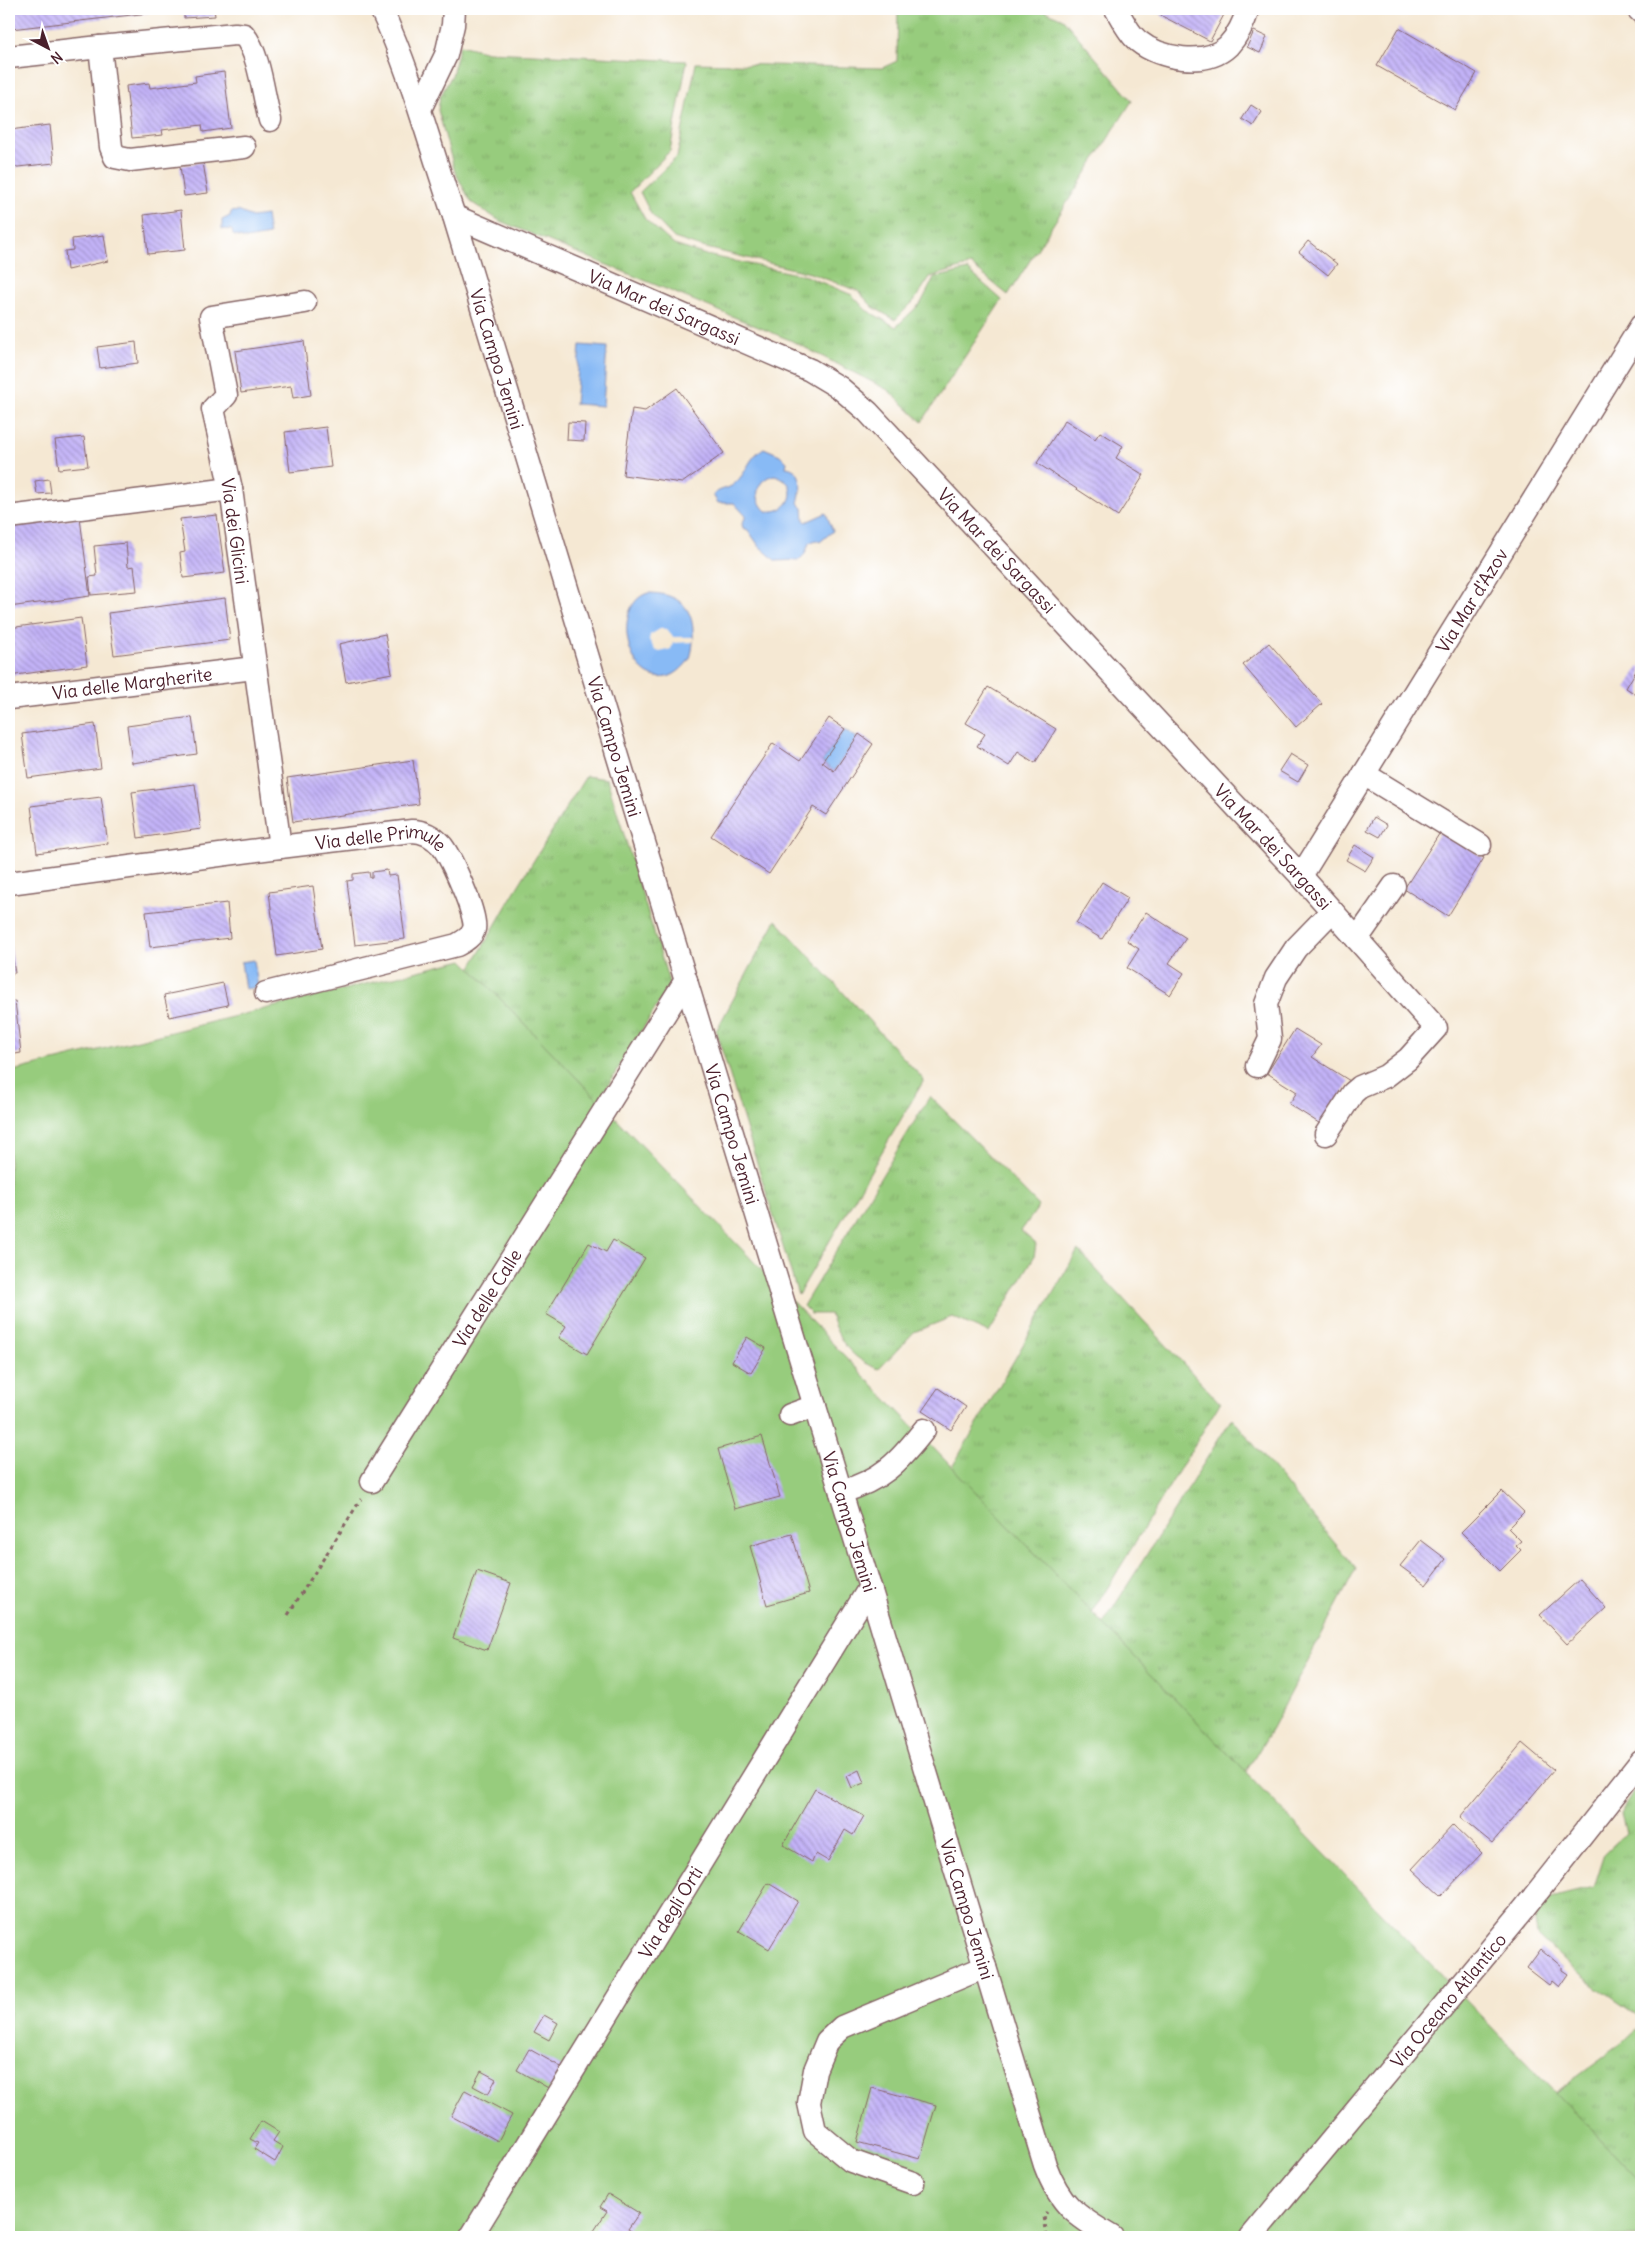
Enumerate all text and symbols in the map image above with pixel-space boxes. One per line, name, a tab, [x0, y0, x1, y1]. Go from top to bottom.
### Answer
north arrow	[22, 22, 72, 72]
text: N	[47, 48, 66, 68]
street label: Via Mar dei Sargassi	[585, 264, 744, 350]
street label: Via Campo Jemini	[465, 286, 529, 432]
street label: Via dei Glicini	[216, 476, 254, 586]
street label: Via Mar dei Sargassi	[933, 483, 1061, 618]
street label: Via Mar d'Azov	[1430, 544, 1512, 657]
street label: Via delle Margherite	[51, 662, 213, 704]
street label: Via Campo Jemini	[583, 674, 647, 819]
street label: Via Mar dei Sargassi	[1209, 779, 1337, 914]
street label: Via delle Primule	[314, 819, 452, 856]
street label: Via Campo Jemini	[700, 1061, 765, 1207]
street label: Via delle Calle	[447, 1244, 526, 1352]
street label: Via Campo Jemini	[818, 1449, 882, 1595]
street label: Via Campo Jemini	[935, 1836, 1000, 1982]
street label: Via degli Orti	[633, 1862, 707, 1963]
street label: Via Oceano Atlantico	[1385, 1928, 1511, 2073]

